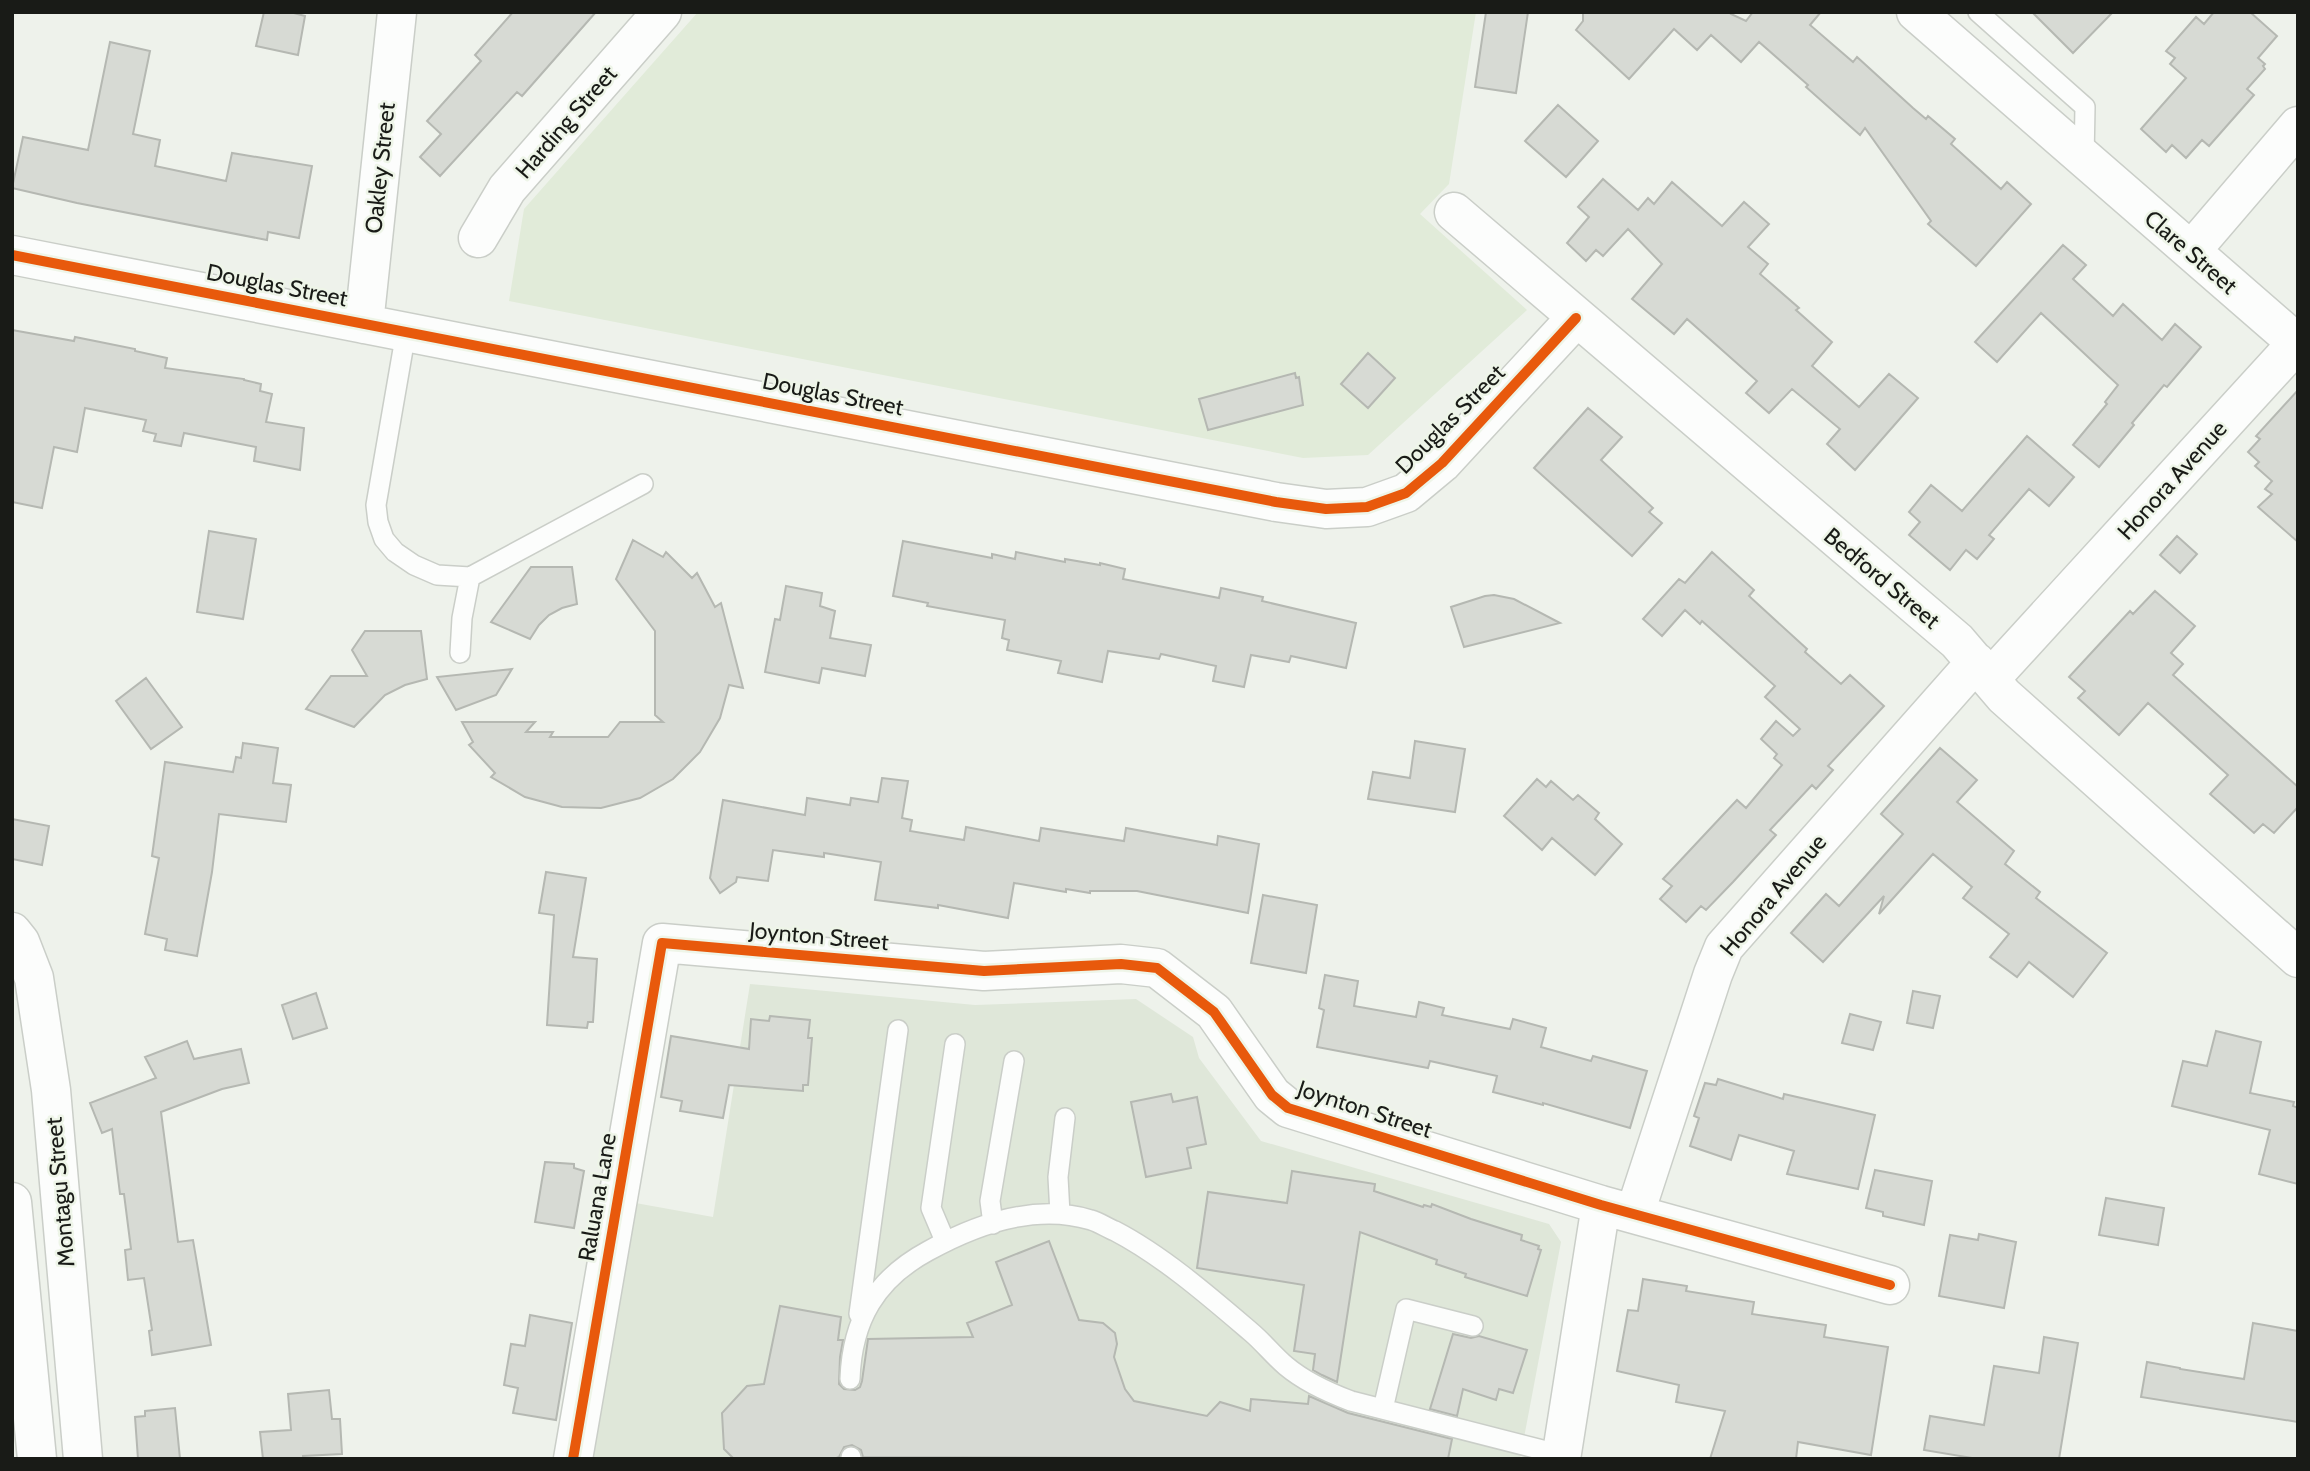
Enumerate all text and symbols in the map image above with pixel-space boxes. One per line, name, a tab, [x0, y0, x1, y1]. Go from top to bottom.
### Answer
street label: Harding Street	[509, 60, 623, 184]
street label: Oakley Street	[359, 101, 401, 235]
street label: Clare Street	[2139, 204, 2243, 300]
street label: Douglas Street	[204, 258, 350, 312]
street label: Douglas Street	[1390, 358, 1511, 479]
street label: Douglas Street	[760, 367, 906, 421]
street label: Honora Avenue	[2111, 415, 2233, 545]
street label: Bedford Street	[1818, 522, 1946, 635]
street label: Honora Avenue	[1714, 828, 1832, 962]
street label: Joynton Street	[747, 916, 890, 956]
street label: Joynton Street	[1293, 1074, 1436, 1144]
street label: Montagu Street	[39, 1116, 80, 1268]
street label: Raluana Lane	[572, 1131, 622, 1263]

